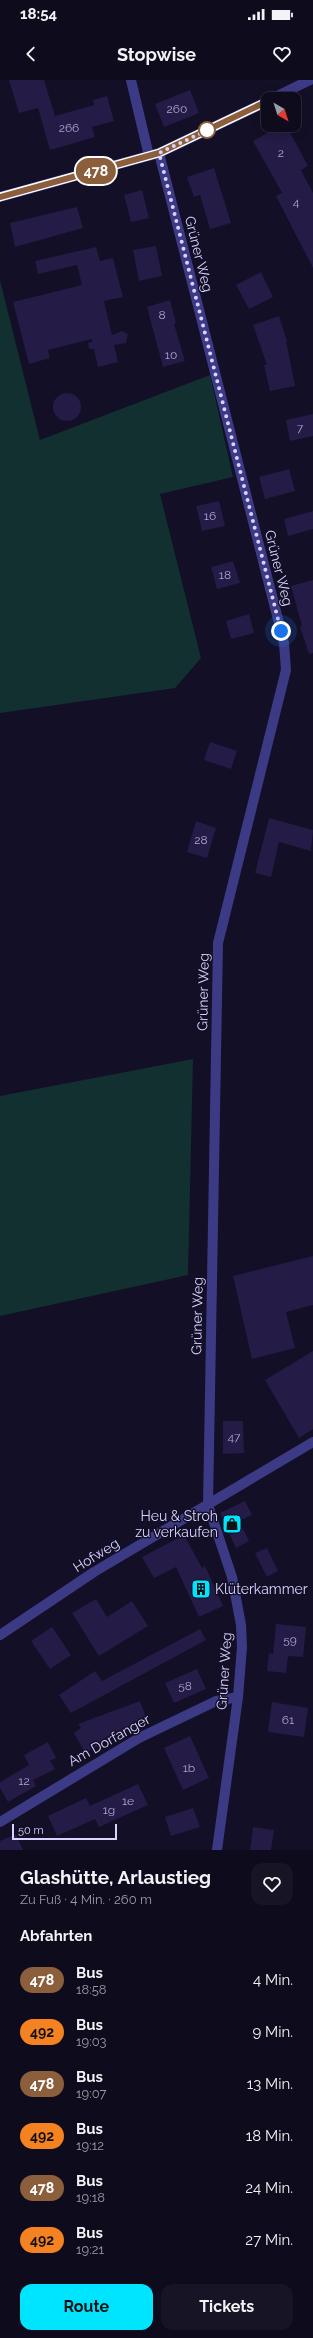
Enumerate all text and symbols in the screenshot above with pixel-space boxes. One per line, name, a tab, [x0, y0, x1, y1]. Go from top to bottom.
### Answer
text: 18:54	[20, 5, 57, 23]
icon: back	[20, 43, 42, 65]
icon: heart	[271, 43, 293, 65]
text: Stopwise	[117, 44, 196, 65]
north arrow	[261, 92, 301, 132]
map controls	[261, 92, 301, 132]
house number: 260	[167, 102, 187, 116]
house number: 266	[59, 121, 79, 135]
unlabelled marker	[198, 121, 216, 139]
house number: 2	[278, 146, 284, 160]
line badge: 478	[73, 158, 119, 184]
text: 478	[84, 163, 108, 179]
house number: 4	[293, 195, 300, 209]
street label: Grüner Weg	[182, 214, 216, 294]
house number: 8	[158, 308, 166, 322]
house number: 10	[165, 348, 177, 362]
house number: 7	[297, 421, 304, 435]
house number: 16	[204, 509, 216, 523]
street label: Grüner Weg	[262, 528, 296, 608]
house number: 18	[219, 568, 231, 582]
your location	[271, 621, 291, 641]
house number: 28	[194, 833, 208, 847]
street label: Grüner Weg	[194, 953, 212, 1031]
street label: Grüner Weg	[188, 1277, 206, 1355]
house number: 47	[228, 1430, 241, 1444]
place label: Heu & Stroh zu verkaufen	[135, 1508, 218, 1540]
shop icon: Heu & Stroh zu verkaufen	[221, 1513, 243, 1535]
street label: Hofweg	[70, 1535, 122, 1575]
building icon: Klüterkammer	[190, 1578, 212, 1600]
place label: Klüterkammer	[215, 1581, 308, 1597]
street label: Grüner Weg	[213, 1632, 235, 1710]
house number: 59	[283, 1633, 297, 1647]
house number: 58	[178, 1679, 192, 1693]
street label: Am Dorfanger	[65, 1711, 153, 1769]
house number: 61	[282, 1713, 294, 1727]
house number: 1b	[183, 1761, 195, 1775]
house number: 12	[18, 1774, 30, 1788]
house number: 1e	[122, 1794, 134, 1808]
house number: 1g	[103, 1803, 115, 1817]
scale bar	[12, 1822, 117, 1841]
text: 50 m	[18, 1824, 44, 1837]
button: heart	[251, 1863, 293, 1905]
text: Glashütte, Arlaustieg	[20, 1866, 211, 1888]
text: Zu Fuß · 4 Min. · 260 m	[20, 1892, 152, 1907]
text: Abfahrten	[20, 1927, 92, 1945]
text: Bus	[76, 1964, 103, 1982]
text: 4 Min.	[253, 1971, 293, 1989]
text: 478	[30, 1972, 54, 1988]
text: 18:58	[76, 1982, 107, 1997]
text: Bus	[76, 2016, 103, 2034]
text: 9 Min.	[252, 2023, 293, 2041]
text: 492	[30, 2024, 54, 2040]
text: 19:03	[76, 2034, 107, 2049]
text: Bus	[76, 2068, 103, 2086]
text: 13 Min.	[247, 2075, 293, 2093]
text: 478	[30, 2076, 54, 2092]
text: 19:07	[76, 2086, 106, 2101]
text: Bus	[76, 2120, 103, 2138]
text: 18 Min.	[246, 2127, 293, 2145]
text: 492	[30, 2128, 54, 2144]
text: 19:12	[76, 2138, 104, 2153]
text: Bus	[76, 2172, 103, 2190]
text: 24 Min.	[245, 2179, 293, 2197]
text: 478	[30, 2180, 54, 2196]
text: 19:18	[76, 2190, 105, 2205]
text: Bus	[76, 2224, 103, 2242]
text: 27 Min.	[245, 2231, 293, 2249]
text: 492	[30, 2232, 54, 2248]
text: 19:21	[76, 2242, 104, 2257]
button: Route	[20, 2284, 153, 2330]
button: Tickets	[161, 2284, 293, 2330]

